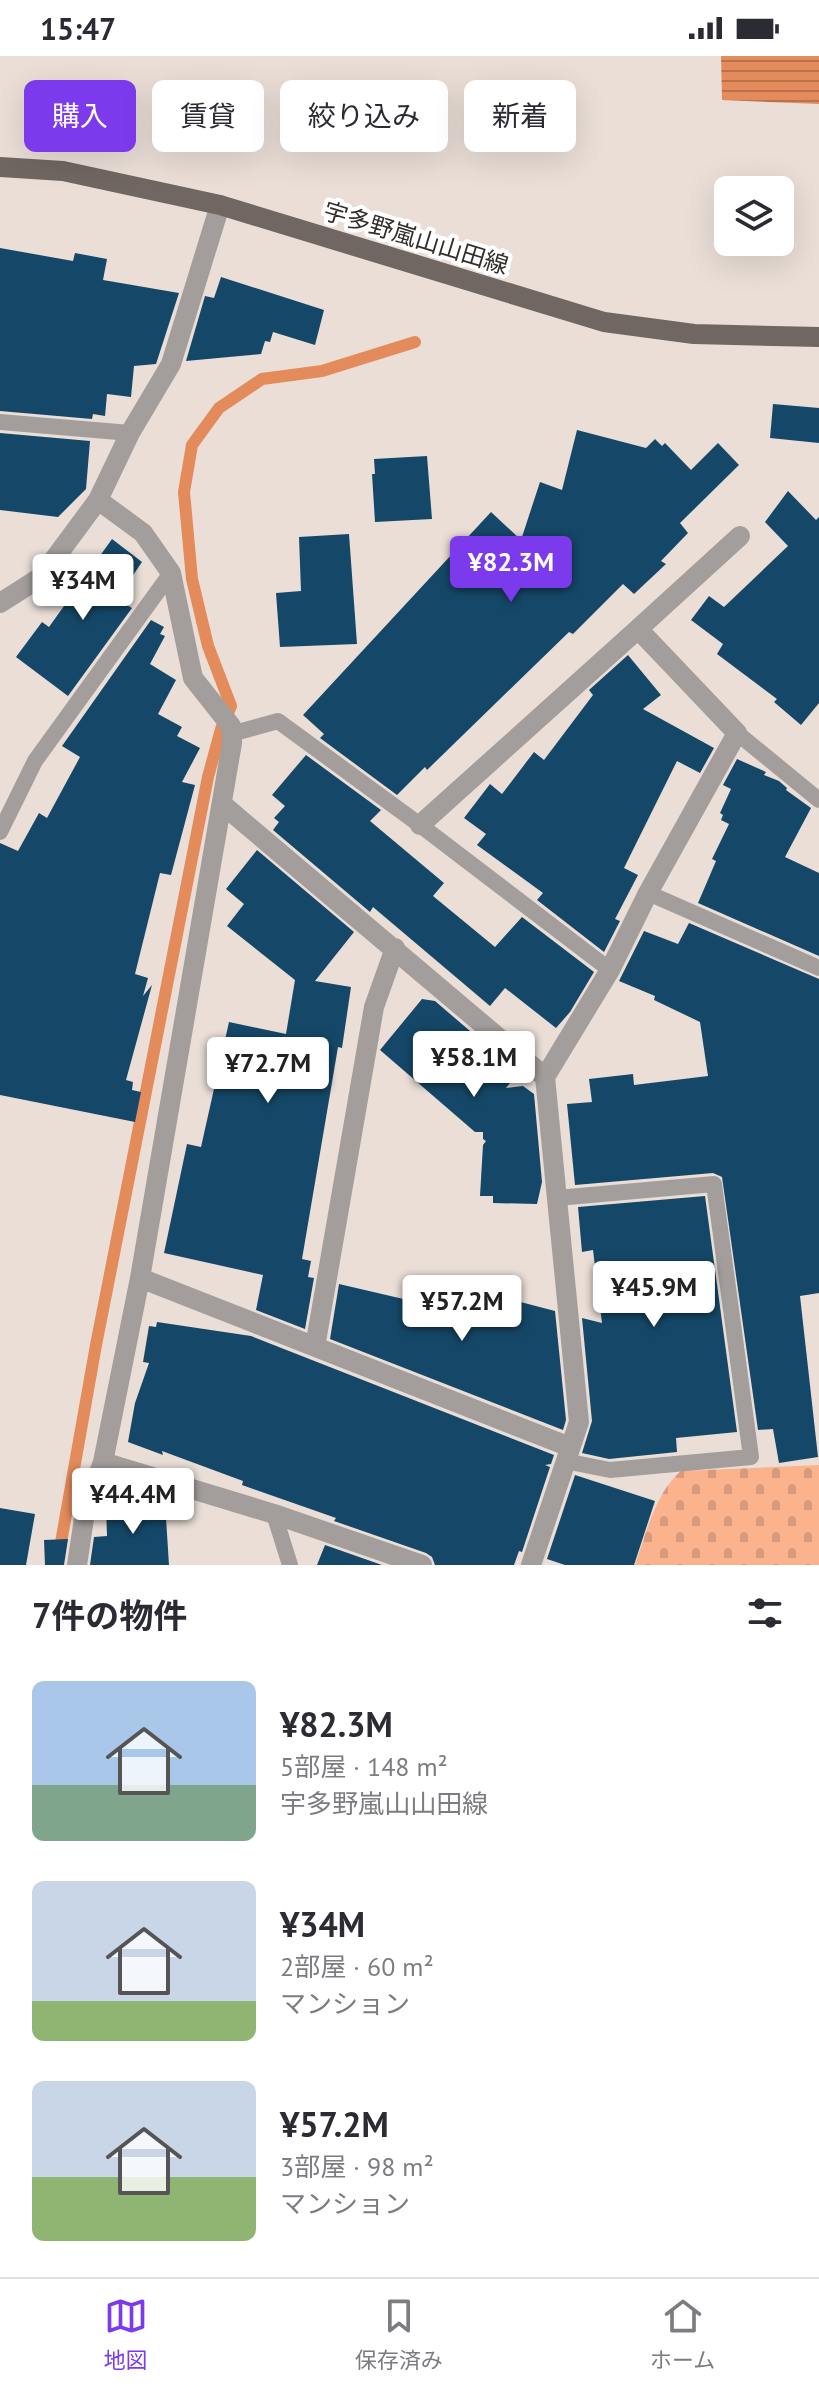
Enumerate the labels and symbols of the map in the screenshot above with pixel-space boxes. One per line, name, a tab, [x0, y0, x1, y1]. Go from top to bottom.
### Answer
street label: 宇多野嵐山山田線	[320, 195, 512, 281]
pin: ¥82.3M	[446, 536, 576, 604]
pin: ¥34M	[36, 554, 130, 622]
pin: ¥58.1M	[409, 1031, 539, 1099]
pin: ¥72.7M	[203, 1037, 333, 1105]
pin: ¥45.9M	[589, 1261, 719, 1329]
pin: ¥57.2M	[397, 1275, 527, 1343]
pin: ¥44.4M	[68, 1468, 198, 1536]

